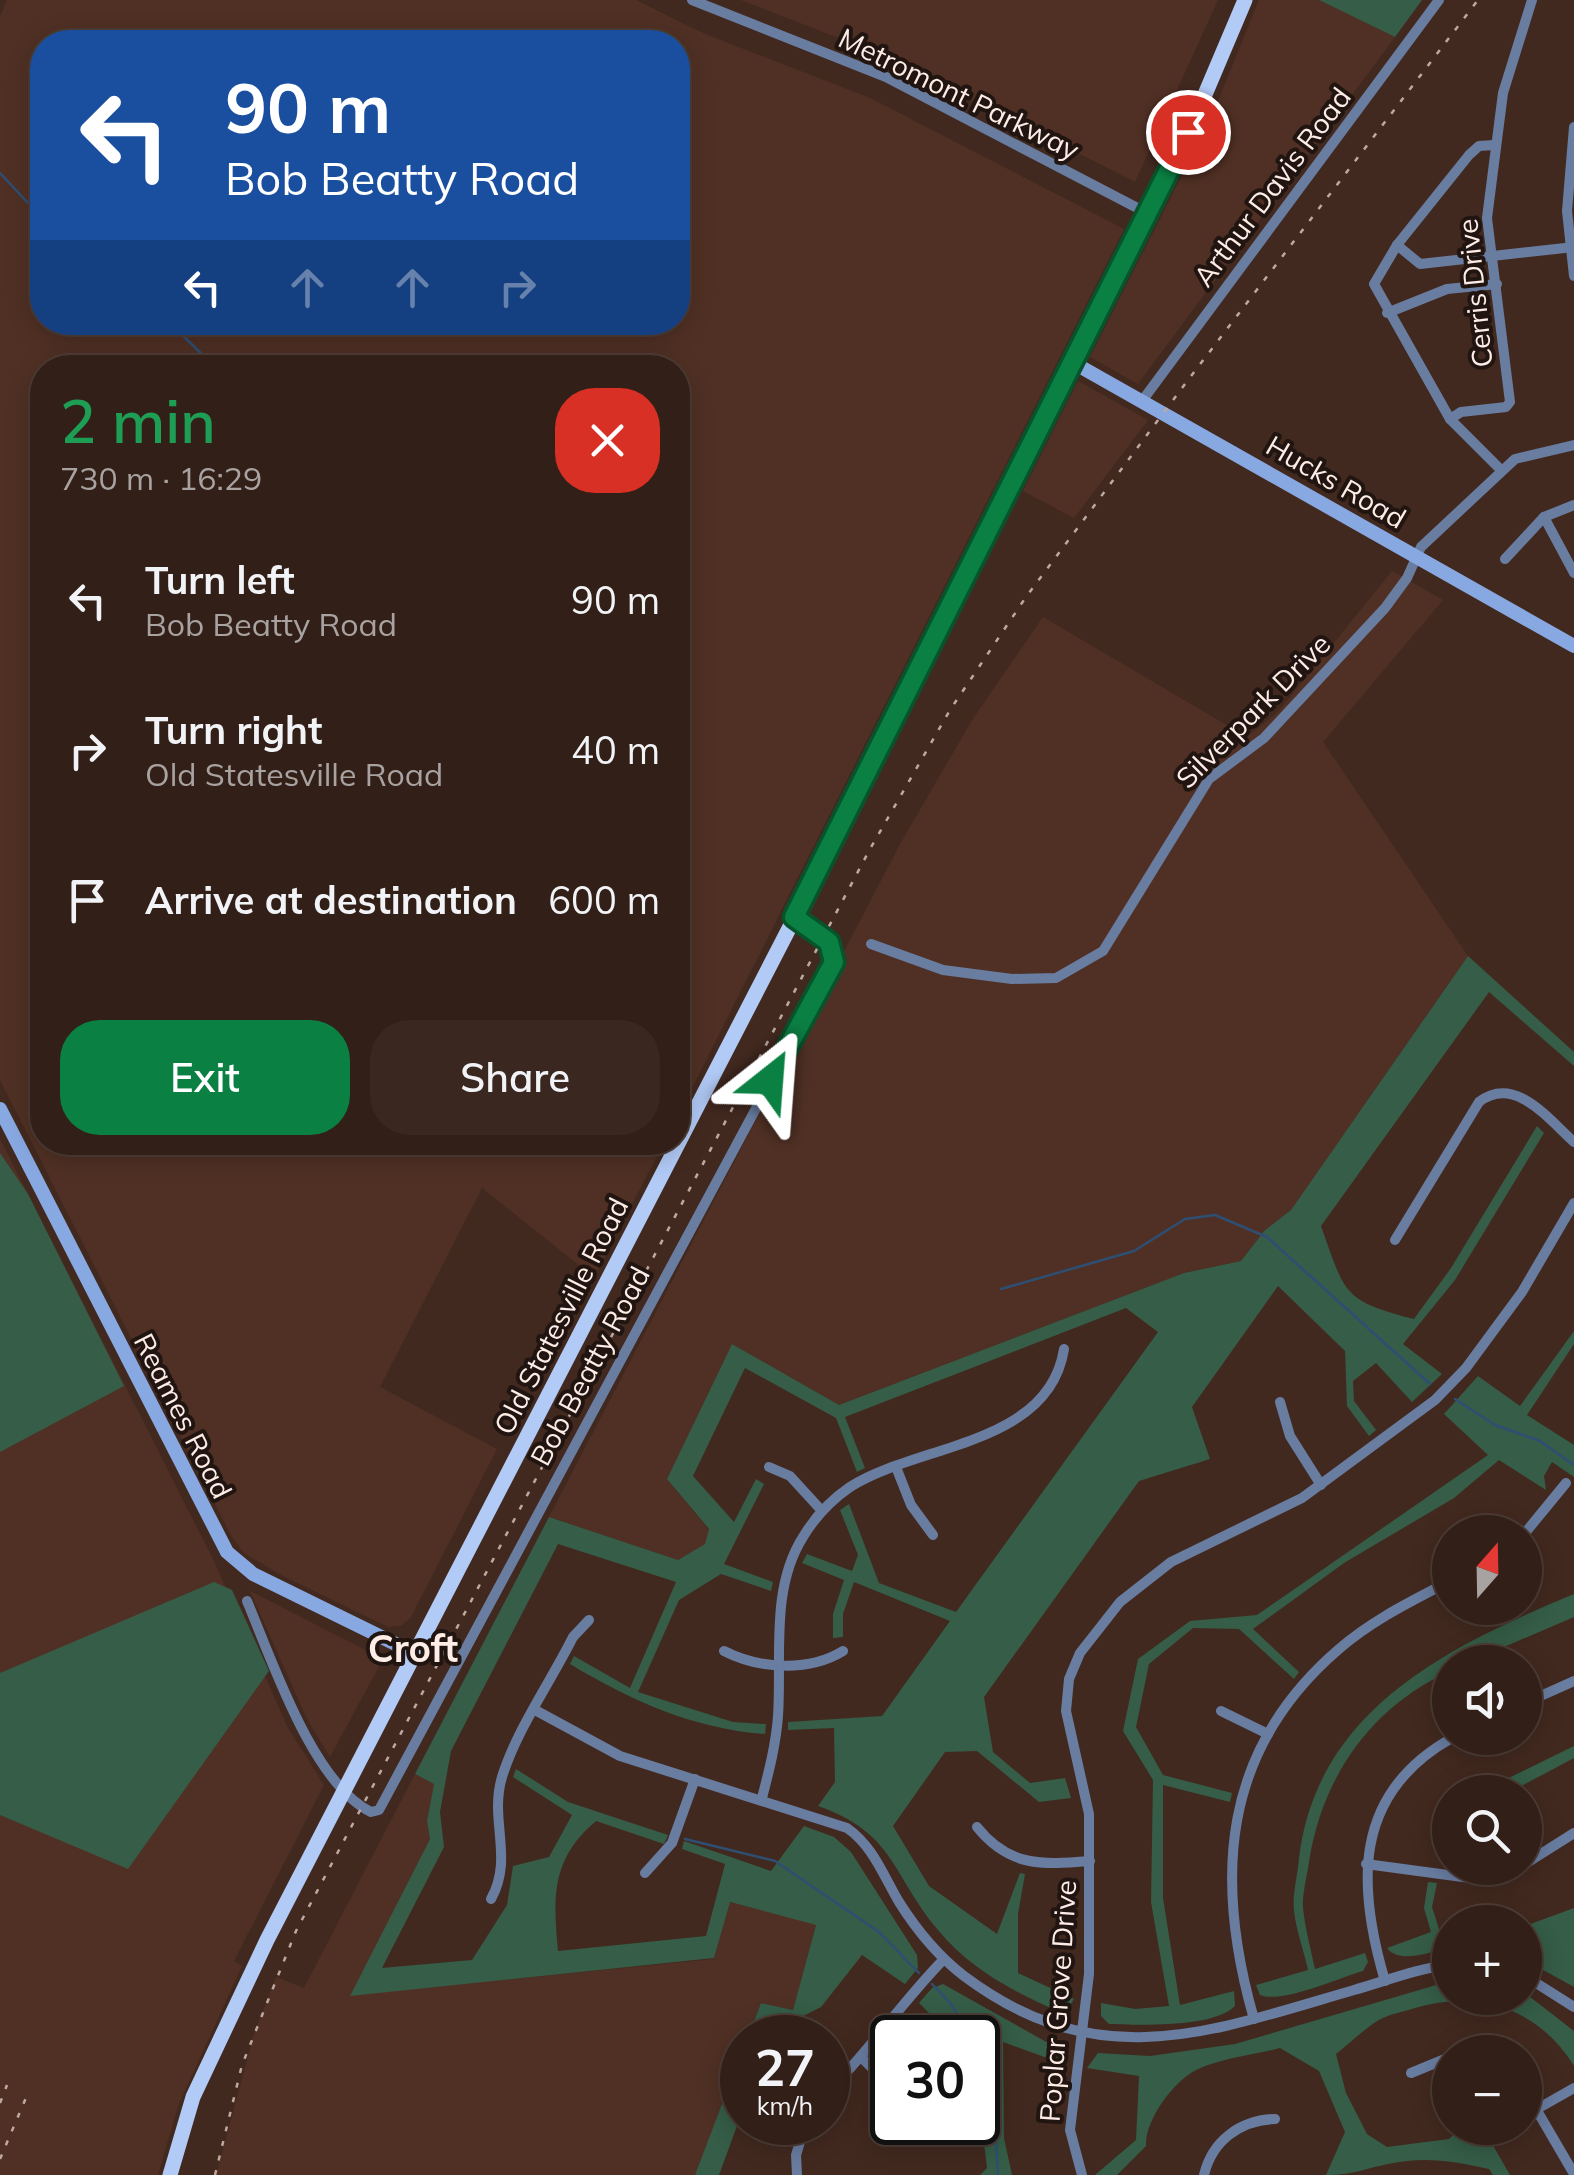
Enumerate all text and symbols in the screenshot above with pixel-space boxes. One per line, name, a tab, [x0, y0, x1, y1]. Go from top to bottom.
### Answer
street label: Metromont Parkway	[833, 20, 1085, 167]
text: 90 m	[225, 63, 391, 151]
icon: left	[60, 70, 190, 200]
street label: Arthur Davis Road	[1185, 80, 1358, 293]
pin	[1146, 90, 1231, 175]
icon: arrive	[1161, 105, 1216, 160]
text: Bob Beatty Road	[225, 150, 579, 206]
street label: Cerris Drive	[1449, 217, 1500, 369]
icon: left	[175, 260, 230, 315]
icon: ahead	[280, 260, 335, 315]
icon: ahead	[385, 260, 440, 315]
icon: right	[490, 260, 545, 315]
text: 2 min	[60, 383, 216, 458]
button: close	[555, 388, 660, 493]
street label: Hucks Road	[1260, 428, 1412, 536]
text: 730 m · 16:29	[60, 458, 262, 498]
text: Turn left	[145, 556, 295, 604]
icon: left	[60, 573, 115, 628]
text: 90 m	[571, 576, 660, 624]
text: Bob Beatty Road	[145, 604, 397, 644]
street label: Silverpark Drive	[1168, 626, 1337, 795]
text: Turn right	[145, 706, 322, 754]
icon: right	[60, 723, 115, 778]
text: 40 m	[571, 726, 660, 774]
text: Old Statesville Road	[145, 754, 443, 794]
icon: arrive	[60, 873, 115, 928]
text: Arrive at destination	[145, 876, 517, 924]
text: 600 m	[548, 876, 660, 924]
button: Exit	[60, 1020, 350, 1135]
button: Share	[370, 1020, 660, 1135]
position arrow	[718, 1028, 822, 1132]
street label: Old Statesville Road	[486, 1192, 635, 1440]
street label: Bob Beatty Road	[522, 1260, 657, 1471]
street label: Reames Road	[127, 1327, 240, 1504]
north arrow	[1432, 1515, 1542, 1625]
map controls	[1432, 1515, 1542, 2145]
district label: Croft	[368, 1624, 458, 1672]
button: sound	[1432, 1645, 1542, 1755]
button: search	[1432, 1775, 1542, 1885]
street label: Poplar Grove Drive	[1032, 1879, 1083, 2123]
button: +	[1432, 1905, 1542, 2015]
speed limit sign: 30	[870, 2015, 1000, 2145]
button: −	[1432, 2035, 1542, 2145]
text: 27	[755, 2036, 815, 2099]
text: km/h	[757, 2090, 813, 2121]

